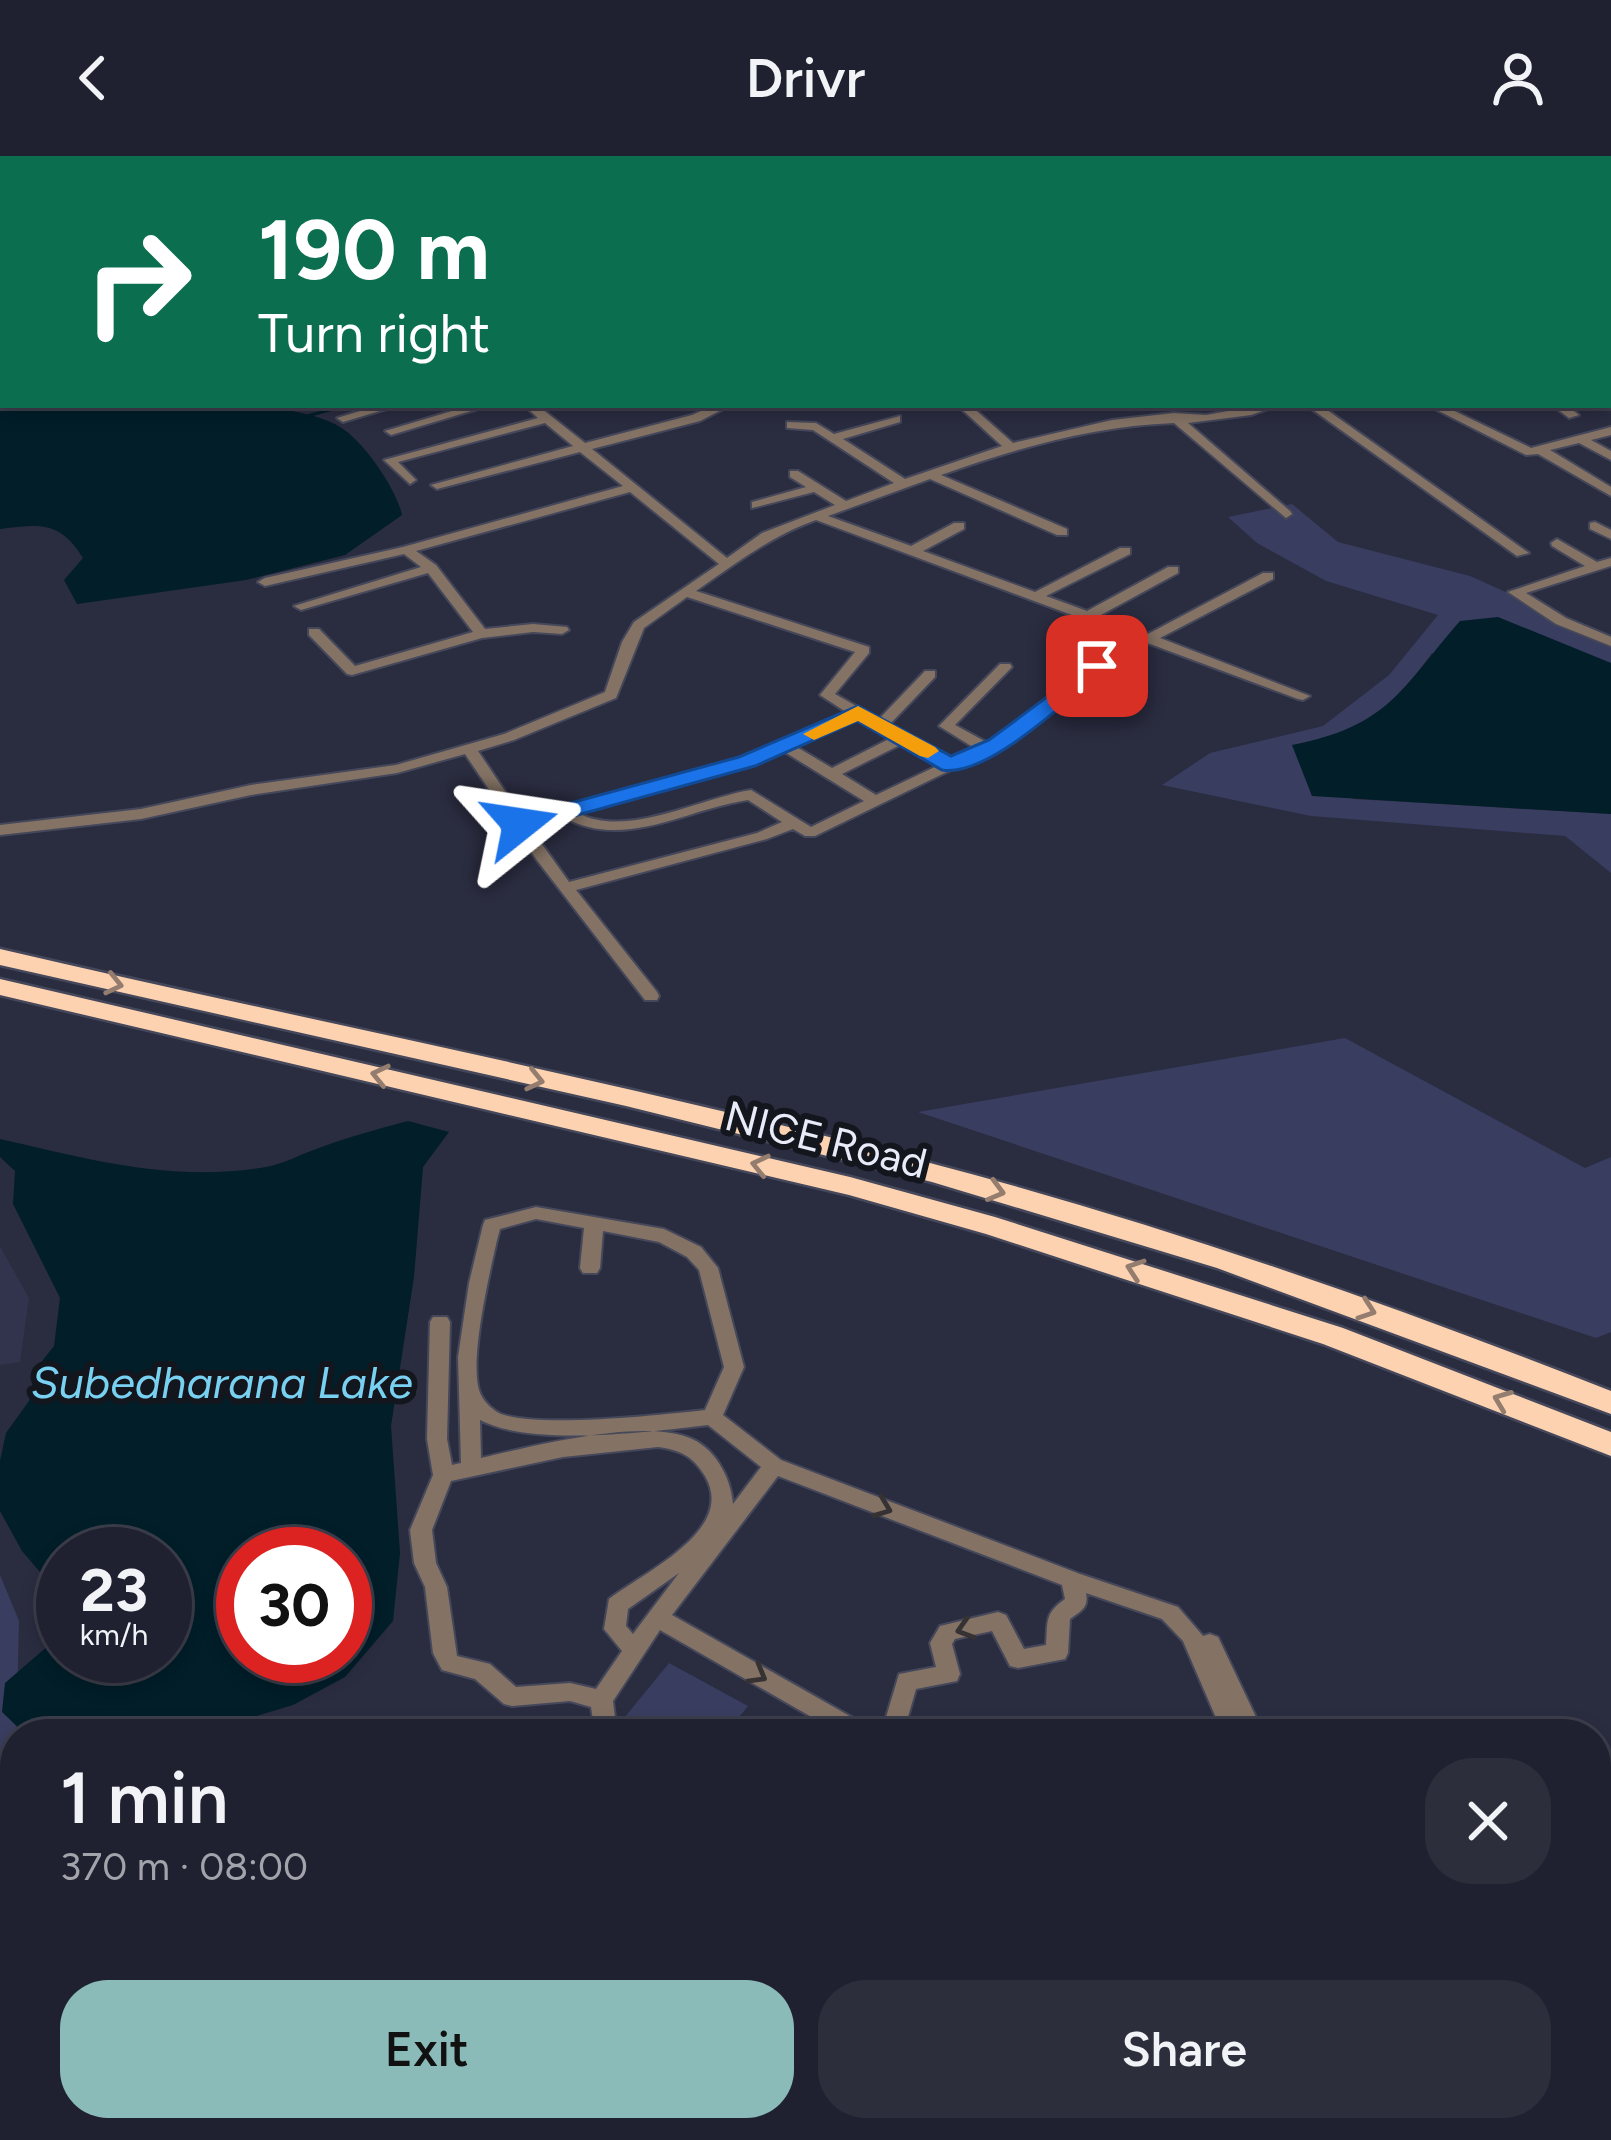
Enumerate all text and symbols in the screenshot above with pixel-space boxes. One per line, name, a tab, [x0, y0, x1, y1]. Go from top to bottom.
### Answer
icon: back	[60, 45, 126, 111]
icon: person	[1485, 45, 1551, 111]
text: Drivr	[746, 46, 865, 111]
text: 190 m	[258, 199, 490, 300]
icon: right	[60, 204, 216, 360]
text: Turn right	[258, 301, 490, 366]
pin	[1046, 615, 1148, 717]
icon: arrive	[1064, 633, 1130, 699]
position arrow	[457, 761, 583, 887]
one-way arrow	[103, 970, 123, 995]
one-way arrow	[370, 1064, 390, 1089]
one-way arrow	[525, 1066, 545, 1091]
street label: NICE Road	[720, 1090, 932, 1189]
one-way arrow	[750, 1153, 770, 1178]
one-way arrow	[985, 1177, 1005, 1202]
one-way arrow	[1125, 1259, 1146, 1284]
one-way arrow	[1355, 1296, 1376, 1320]
water label: Subedharana Lake	[31, 1355, 413, 1409]
one-way arrow	[1493, 1390, 1514, 1415]
one-way arrow	[871, 1493, 892, 1518]
speed limit sign: 30	[216, 1527, 372, 1683]
text: 23	[80, 1554, 148, 1626]
one-way arrow	[955, 1615, 976, 1640]
text: km/h	[80, 1616, 148, 1653]
one-way arrow	[745, 1661, 767, 1684]
text: 1 min	[60, 1755, 228, 1841]
button: close	[1425, 1758, 1551, 1884]
text: 370 m · 08:00	[60, 1843, 308, 1890]
button: Exit	[60, 1980, 794, 2118]
button: Share	[818, 1980, 1551, 2118]

